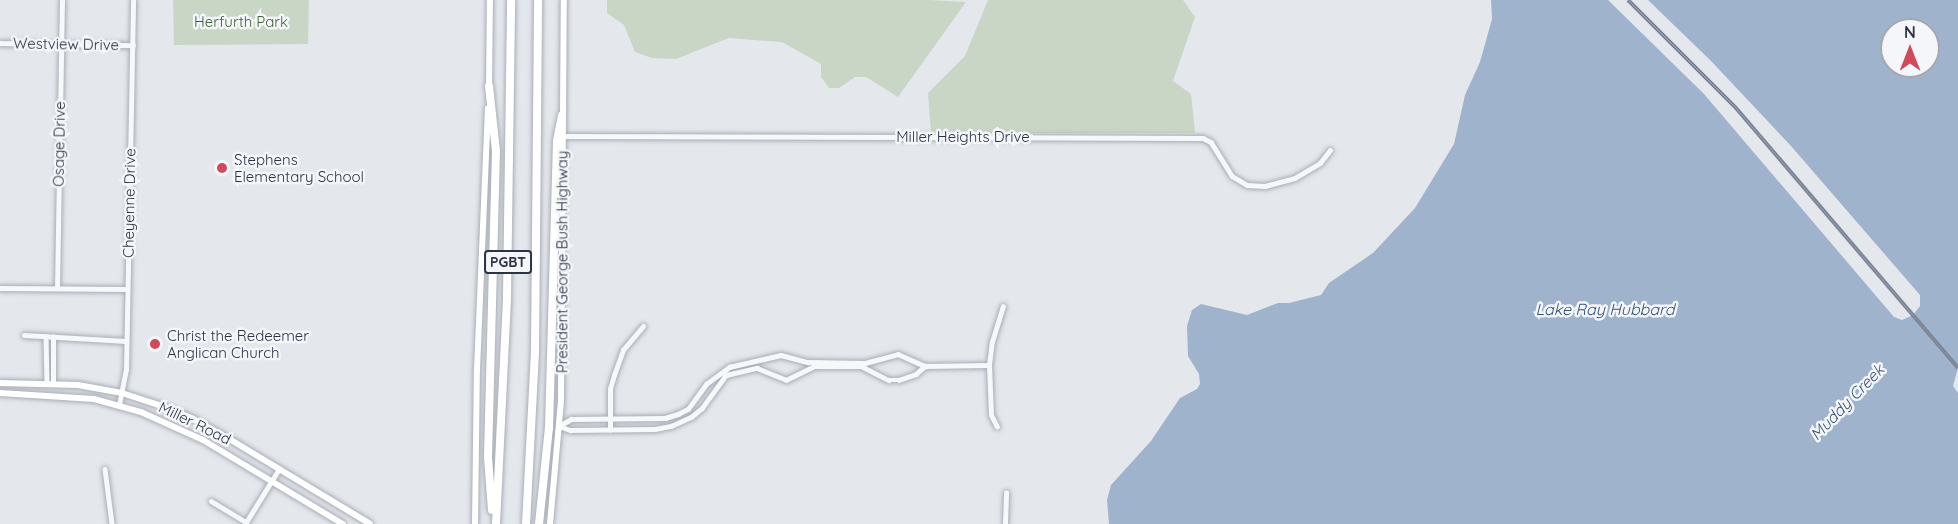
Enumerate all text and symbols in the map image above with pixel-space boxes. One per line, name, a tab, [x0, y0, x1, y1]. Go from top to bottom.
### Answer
park label: Herfurth Park	[194, 13, 288, 31]
north arrow	[1880, 18, 1940, 78]
text: N	[1904, 22, 1916, 42]
street label: Westview Drive	[13, 34, 119, 54]
street label: Osage Drive	[49, 101, 69, 187]
street label: Miller Heights Drive	[896, 128, 1030, 146]
street label: Cheyenne Drive	[119, 148, 139, 258]
place label: Stephens Elementary School	[234, 150, 364, 185]
street label: President George Bush Highway	[553, 151, 571, 373]
marker: Stephens Elementary School	[215, 161, 229, 175]
road number: PGBT	[484, 251, 532, 273]
water label: Lake Ray Hubbard	[1536, 299, 1674, 319]
place label: Christ the Redeemer Anglican Church	[167, 326, 309, 361]
marker: Christ the Redeemer Anglican Church	[148, 337, 162, 351]
water label: Muddy Creek	[1806, 360, 1888, 444]
street label: Miller Road	[156, 398, 234, 448]

